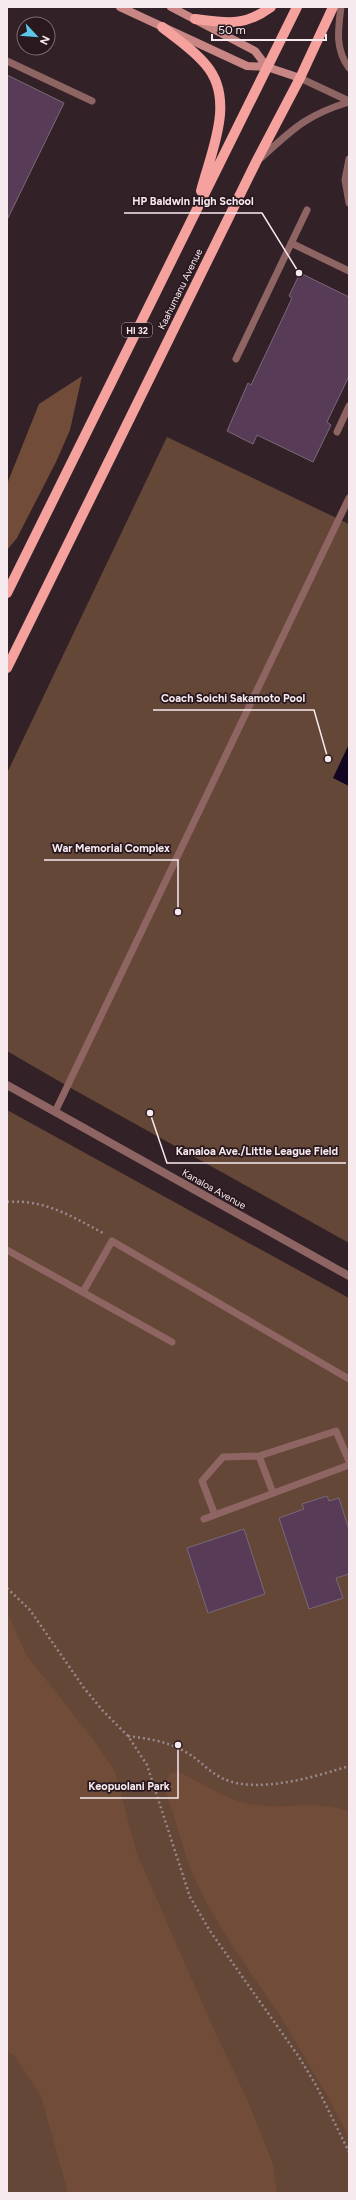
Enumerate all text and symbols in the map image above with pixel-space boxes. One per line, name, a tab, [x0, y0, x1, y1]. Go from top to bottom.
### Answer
north arrow	[16, 16, 56, 56]
scale bar	[212, 16, 326, 42]
text: 50 m	[218, 23, 246, 37]
text: N	[37, 33, 52, 47]
callout: HP Baldwin High School	[124, 190, 262, 213]
text: HP Baldwin High School	[132, 195, 254, 208]
street label: Kaahumanu Avenue	[155, 246, 205, 332]
road number: HI 32	[122, 323, 152, 337]
callout: Coach Soichi Sakamoto Pool	[153, 687, 314, 710]
text: Coach Soichi Sakamoto Pool	[161, 692, 305, 705]
callout: War Memorial Complex	[44, 837, 178, 860]
text: War Memorial Complex	[52, 842, 170, 855]
callout: Kanaloa Ave./Little League Field	[167, 1140, 346, 1163]
text: Kanaloa Ave./Little League Field	[176, 1145, 338, 1158]
street label: Kanaloa Avenue	[180, 1166, 249, 1212]
callout: Keopuolani Park	[80, 1775, 178, 1798]
text: Keopuolani Park	[88, 1780, 170, 1793]

